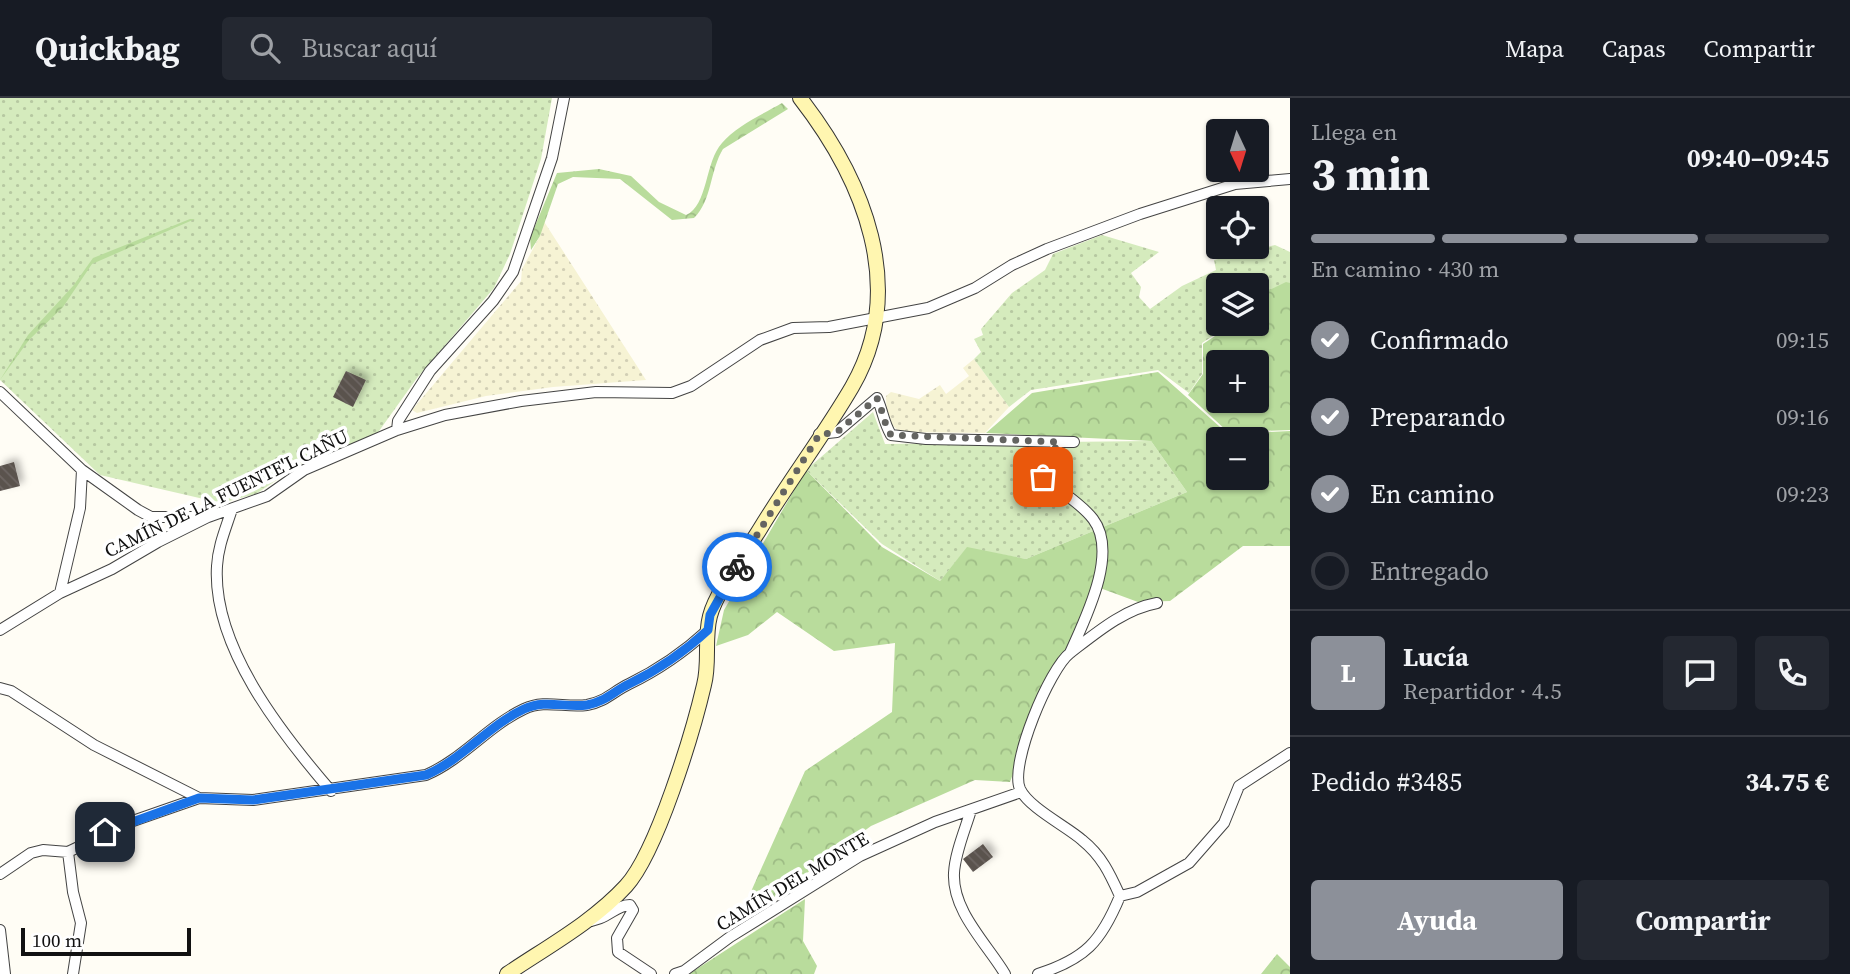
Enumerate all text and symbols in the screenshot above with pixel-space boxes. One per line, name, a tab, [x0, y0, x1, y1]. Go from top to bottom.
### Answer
search box	[222, 17, 712, 80]
text: Quickbag	[35, 26, 180, 71]
icon: search	[246, 29, 284, 67]
text: Buscar aquí	[302, 30, 437, 66]
text: Mapa	[1505, 32, 1564, 65]
text: Capas	[1602, 32, 1666, 65]
text: Compartir	[1704, 32, 1815, 65]
text: Llega en	[1311, 116, 1397, 148]
north arrow	[1206, 119, 1269, 182]
map controls	[1206, 119, 1269, 490]
text: 09:40–09:45	[1687, 140, 1829, 176]
text: 3 min	[1311, 142, 1430, 205]
button: locate	[1206, 196, 1269, 259]
text: En camino · 430 m	[1311, 253, 1499, 285]
button: layers	[1206, 273, 1269, 336]
icon: check	[1311, 321, 1349, 359]
text: Confirmado	[1370, 322, 1509, 358]
text: 09:15	[1776, 324, 1829, 356]
button: +	[1206, 350, 1269, 413]
icon: check	[1311, 398, 1349, 436]
text: Preparando	[1370, 399, 1506, 435]
text: 09:16	[1776, 401, 1829, 433]
street label: CAMÍN DE LA FUENTE'L CAÑU	[100, 422, 352, 563]
button: −	[1206, 427, 1269, 490]
pin	[1013, 447, 1073, 507]
icon: bag	[1024, 458, 1062, 496]
icon: check	[1311, 475, 1349, 513]
text: En camino	[1370, 476, 1495, 512]
text: 09:23	[1776, 478, 1829, 510]
courier	[702, 532, 772, 602]
icon: bike	[718, 548, 756, 586]
text: Entregado	[1370, 553, 1489, 589]
button: chat	[1663, 636, 1737, 710]
button: phone	[1755, 636, 1829, 710]
text: Lucía	[1403, 639, 1469, 675]
text: L	[1340, 655, 1356, 691]
text: Repartidor · 4.5	[1403, 675, 1562, 707]
text: Pedido #3485	[1311, 764, 1462, 800]
text: 34.75 €	[1745, 764, 1829, 800]
pin	[75, 802, 135, 862]
icon: home	[86, 813, 124, 851]
street label: CAMÍN DEL MONTE	[711, 825, 873, 937]
button: Ayuda	[1311, 880, 1563, 960]
button: Compartir	[1577, 880, 1829, 960]
scale bar	[21, 925, 191, 957]
text: 100 m	[32, 927, 82, 953]

